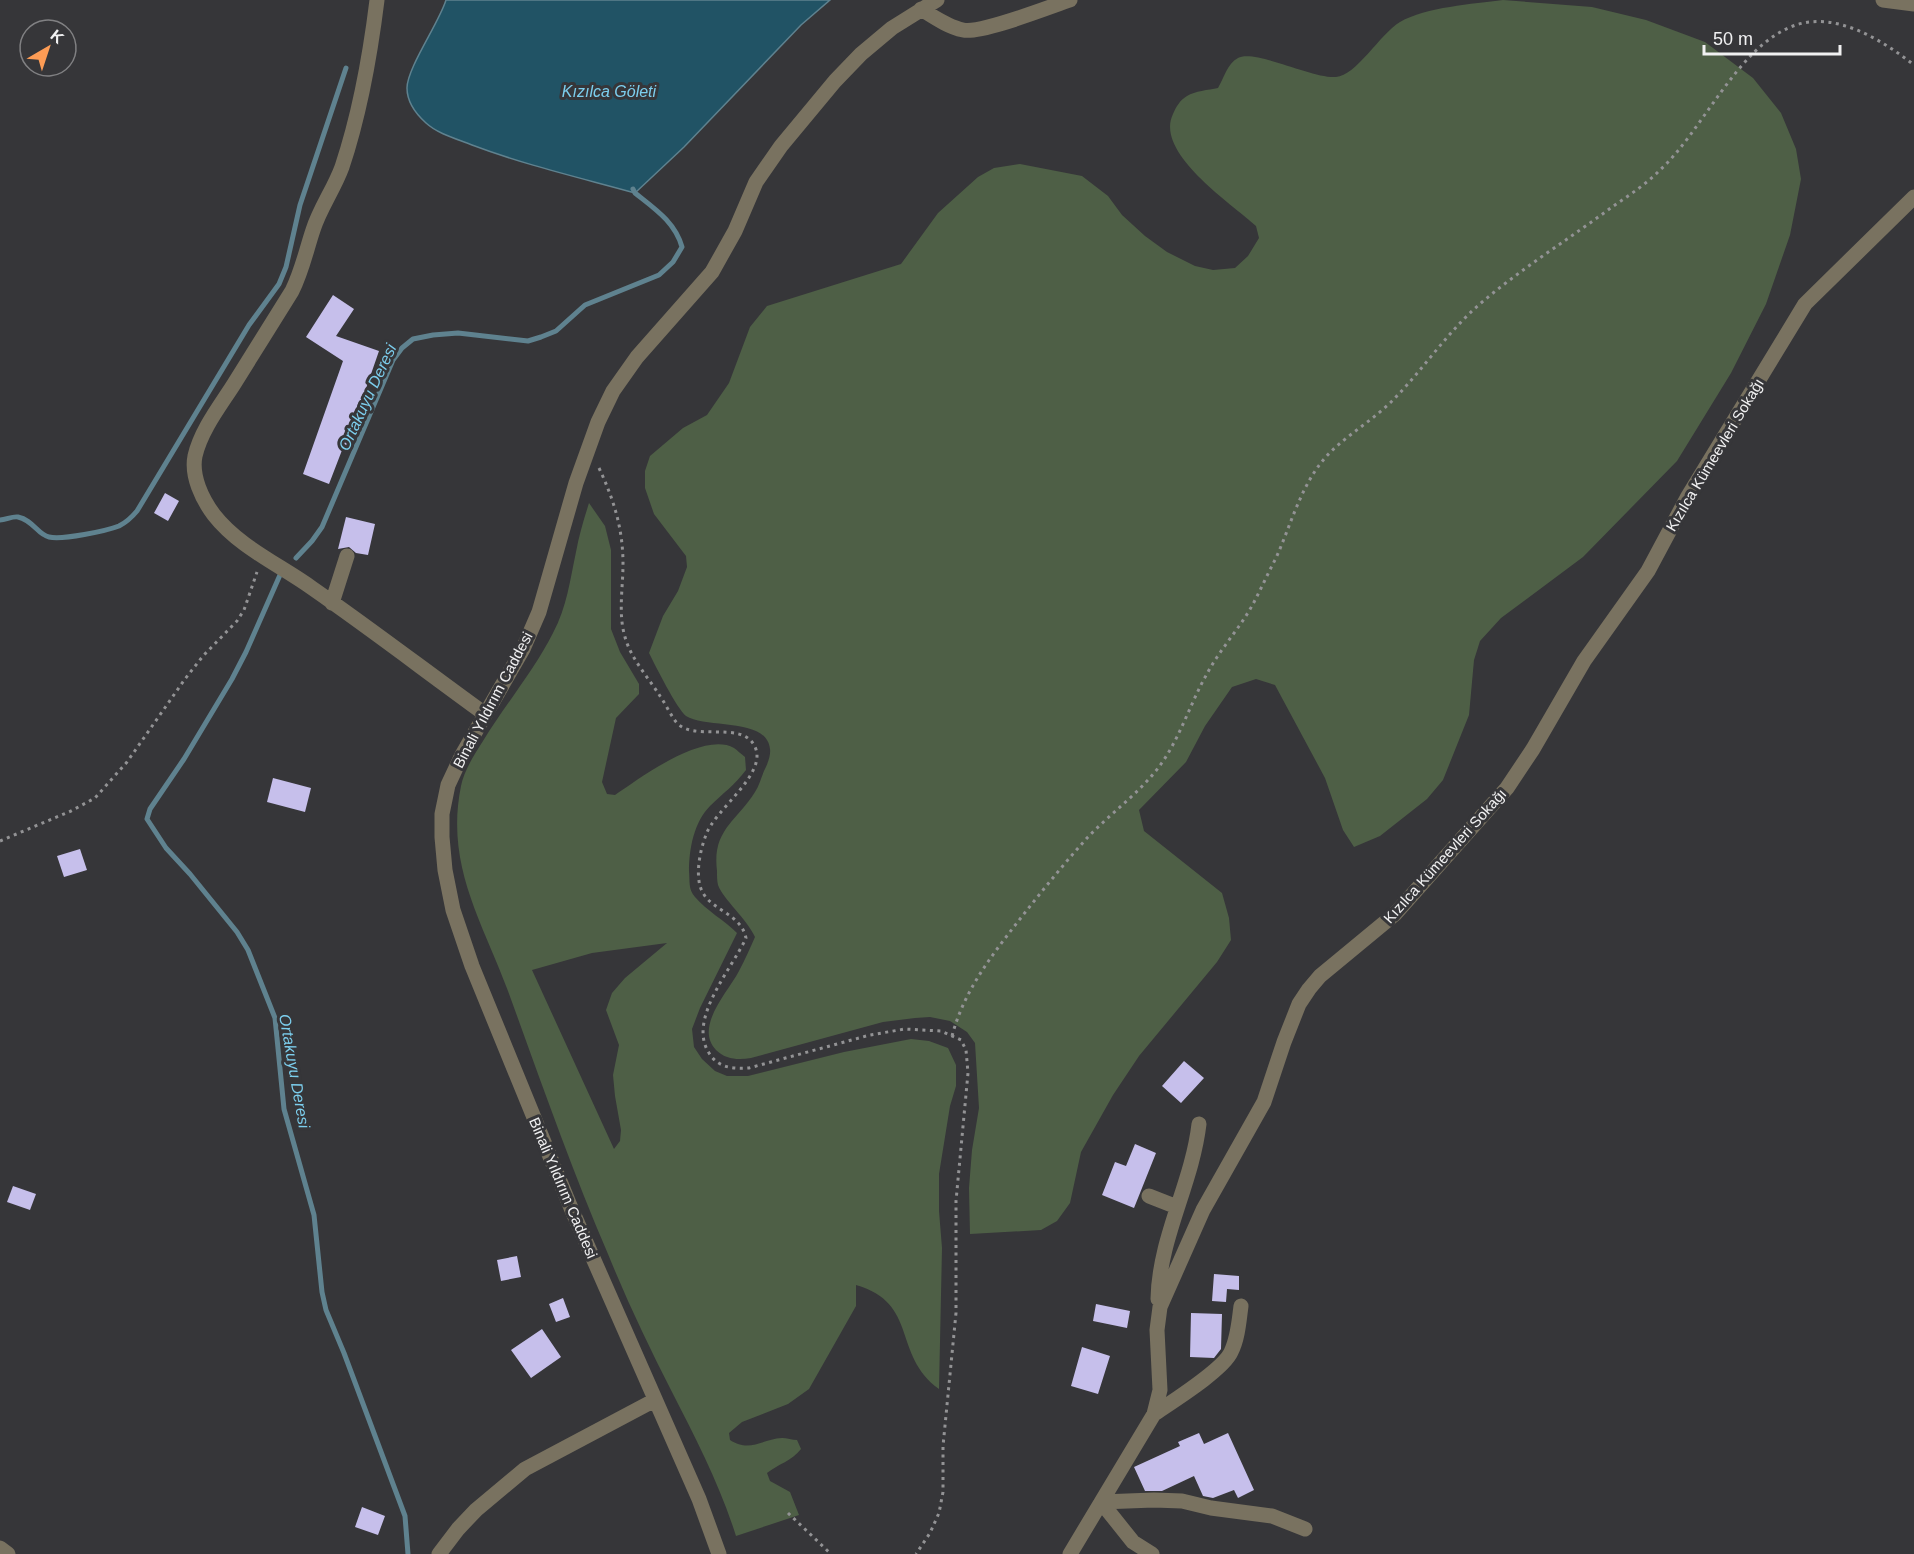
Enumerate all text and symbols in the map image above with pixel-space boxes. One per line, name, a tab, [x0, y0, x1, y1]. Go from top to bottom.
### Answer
north arrow	[18, 18, 78, 78]
scale bar	[1704, 18, 1840, 56]
text: K	[47, 26, 67, 47]
text: 50 m	[1713, 29, 1753, 49]
water label: Kızılca Göleti	[562, 83, 657, 100]
water label: Ortakuyu Deresi	[335, 341, 400, 453]
street label: Kızılca Kümeevleri Sokağı	[1662, 375, 1767, 534]
street label: Binali Yıldırım Caddesi	[449, 629, 536, 771]
street label: Kızılca Kümeevleri Sokağı	[1380, 785, 1510, 926]
water label: Ortakuyu Deresi	[276, 1013, 313, 1130]
street label: Binali Yıldırım Caddesi	[526, 1115, 601, 1261]

